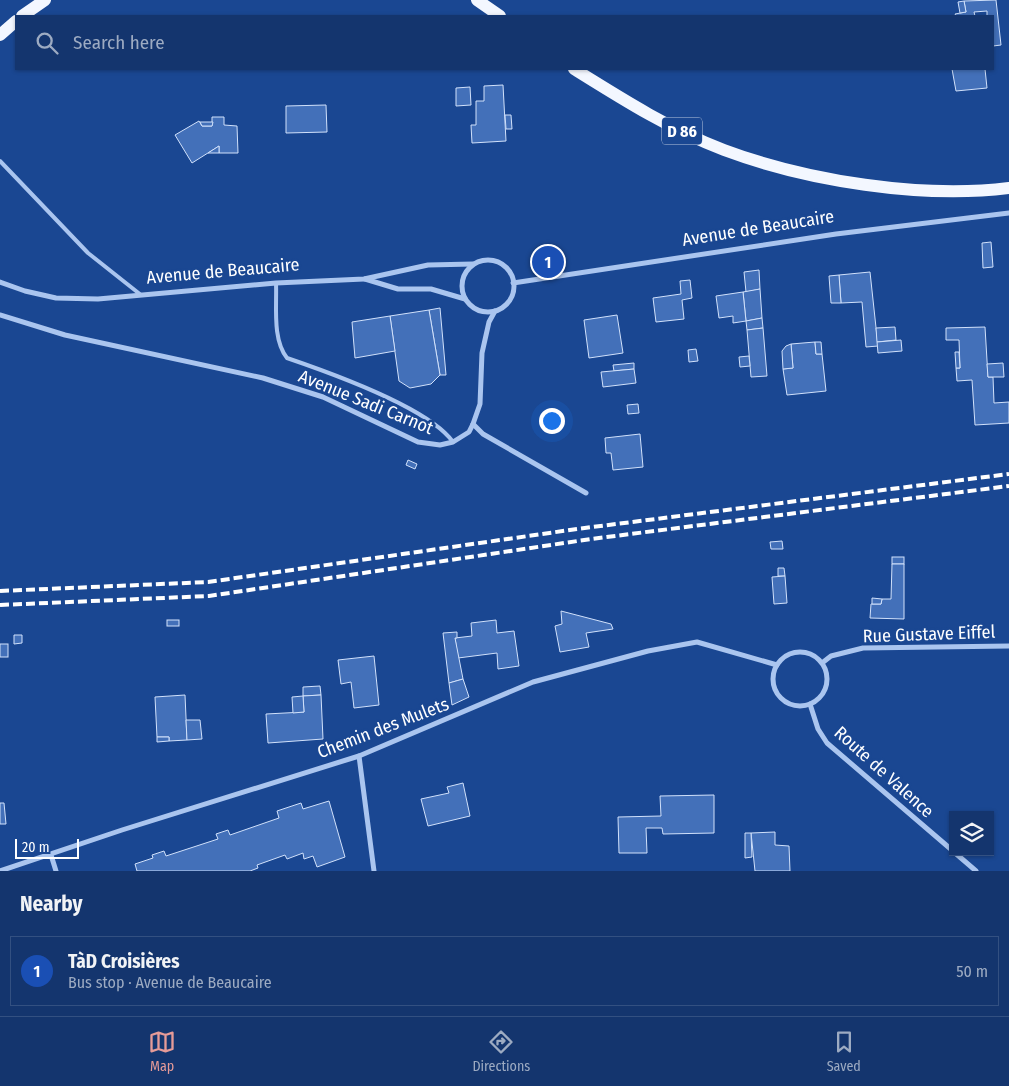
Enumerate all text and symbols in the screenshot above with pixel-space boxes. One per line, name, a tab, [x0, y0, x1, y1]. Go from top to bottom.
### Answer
search box	[15, 15, 994, 70]
icon: search	[33, 29, 61, 57]
text: Search here	[73, 31, 165, 54]
road number: D 86	[662, 118, 702, 144]
street label: Avenue de Beaucaire	[680, 205, 836, 251]
pin: 1	[532, 243, 564, 281]
street label: Avenue de Beaucaire	[146, 253, 300, 289]
street label: Avenue Sadi Carnot	[295, 365, 437, 439]
your location	[539, 408, 565, 434]
street label: Rue Gustave Eiffel	[862, 621, 996, 647]
street label: Chemin des Mulets	[314, 693, 452, 763]
street label: Route de Valence	[830, 722, 938, 823]
map controls	[949, 811, 994, 856]
button: layers	[949, 811, 994, 856]
scale bar	[15, 836, 79, 859]
text: 20 m	[22, 839, 50, 856]
text: Nearby	[20, 891, 82, 917]
text: TàD Croisières	[68, 950, 180, 973]
text: 1	[34, 962, 40, 981]
text: 50 m	[956, 962, 988, 981]
text: Bus stop · Avenue de Beaucaire	[68, 973, 272, 992]
tab: Map	[148, 1028, 176, 1075]
tab: Directions	[472, 1028, 530, 1075]
tab: Saved	[827, 1028, 861, 1075]

